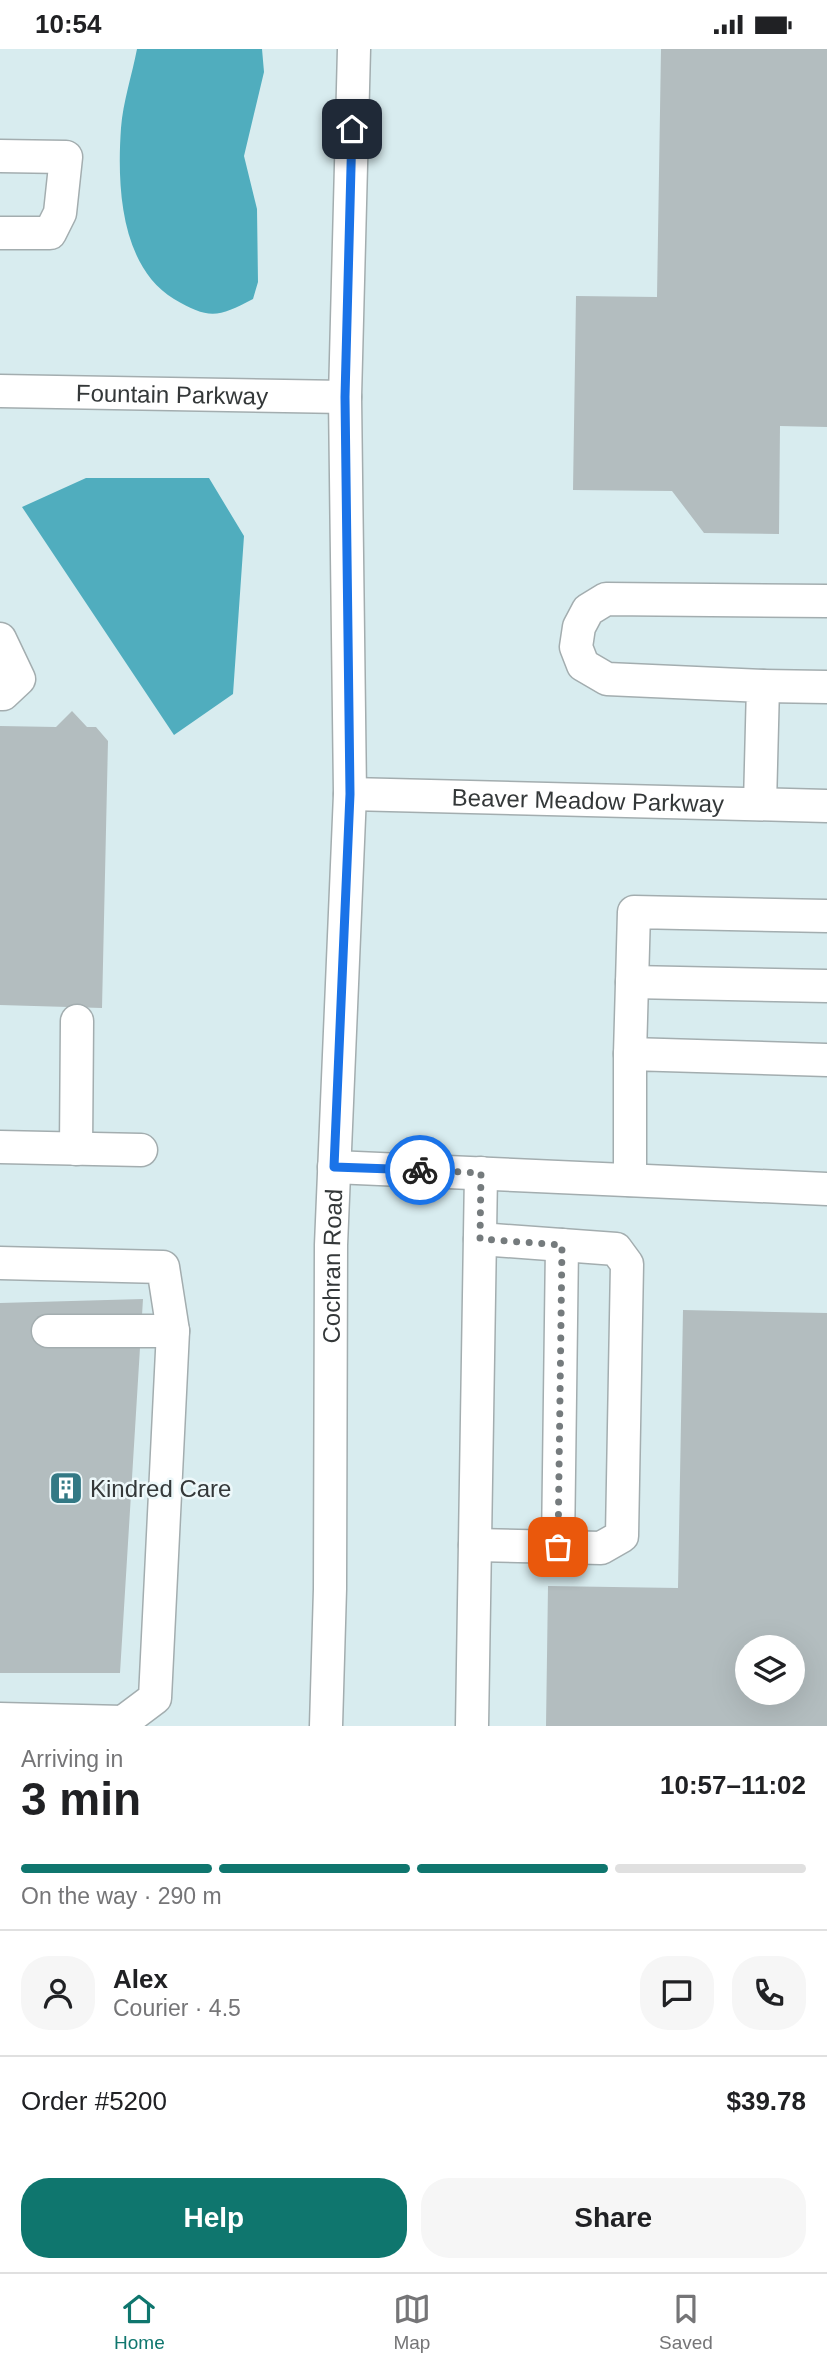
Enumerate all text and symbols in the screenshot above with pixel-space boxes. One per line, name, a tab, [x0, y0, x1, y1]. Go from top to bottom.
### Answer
text: 10:54	[35, 9, 102, 39]
pin	[322, 99, 382, 159]
icon: home	[333, 110, 371, 148]
street label: Fountain Parkway	[76, 379, 268, 409]
street label: Beaver Meadow Parkway	[451, 783, 724, 817]
courier	[385, 1135, 455, 1205]
icon: bike	[401, 1151, 439, 1189]
street label: Cochran Road	[317, 1188, 347, 1344]
building icon: Kindred Care	[47, 1469, 85, 1507]
place label: Kindred Care	[90, 1475, 231, 1502]
pin	[528, 1517, 588, 1577]
icon: bag	[539, 1528, 577, 1566]
map controls	[735, 1635, 805, 1705]
button: layers	[735, 1635, 805, 1705]
text: Arriving in	[21, 1746, 123, 1772]
text: 10:57–11:02	[660, 1770, 806, 1800]
text: 3 min	[21, 1773, 141, 1825]
text: On the way · 290 m	[21, 1883, 222, 1909]
button: person	[21, 1956, 95, 2030]
button: chat	[640, 1956, 714, 2030]
button: phone	[732, 1956, 806, 2030]
text: Alex	[113, 1964, 168, 1994]
text: Courier · 4.5	[113, 1995, 241, 2021]
text: Order #5200	[21, 2086, 167, 2116]
text: $39.78	[726, 2086, 806, 2116]
button: Help	[21, 2178, 407, 2258]
button: Share	[421, 2178, 806, 2258]
tab: Home	[114, 2290, 165, 2354]
tab: Map	[393, 2290, 431, 2354]
tab: Saved	[659, 2290, 713, 2354]

